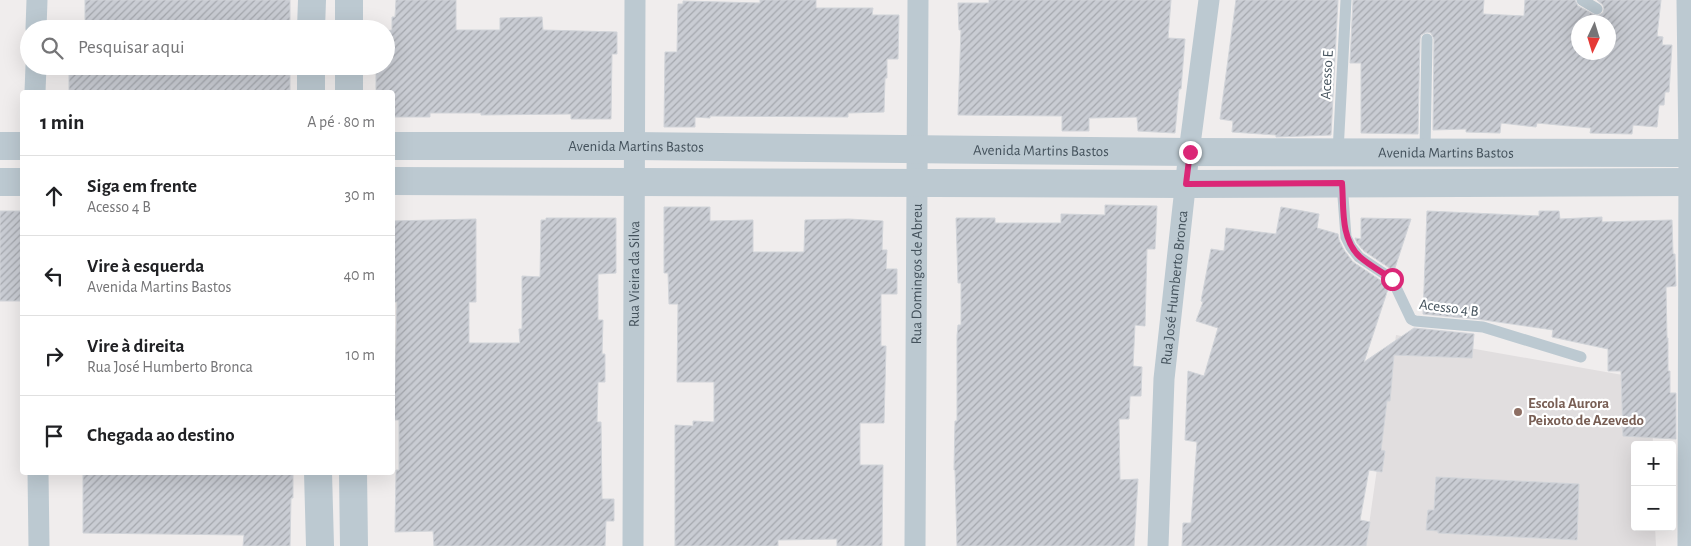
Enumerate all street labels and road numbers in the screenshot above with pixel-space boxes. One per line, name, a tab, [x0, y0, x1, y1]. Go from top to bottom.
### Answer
street label: Acesso E	[1318, 50, 1336, 100]
street label: Avenida Martins Bastos	[568, 139, 704, 154]
street label: Avenida Martins Bastos	[973, 142, 1109, 159]
street label: Avenida Martins Bastos	[1378, 145, 1514, 160]
street label: Rua Domingos de Abreu	[909, 203, 924, 345]
street label: Rua José Humberto Bronca	[1158, 209, 1190, 366]
street label: Rua Vieira da Silva	[626, 221, 642, 327]
street label: Acesso 4 B	[1418, 297, 1480, 319]

